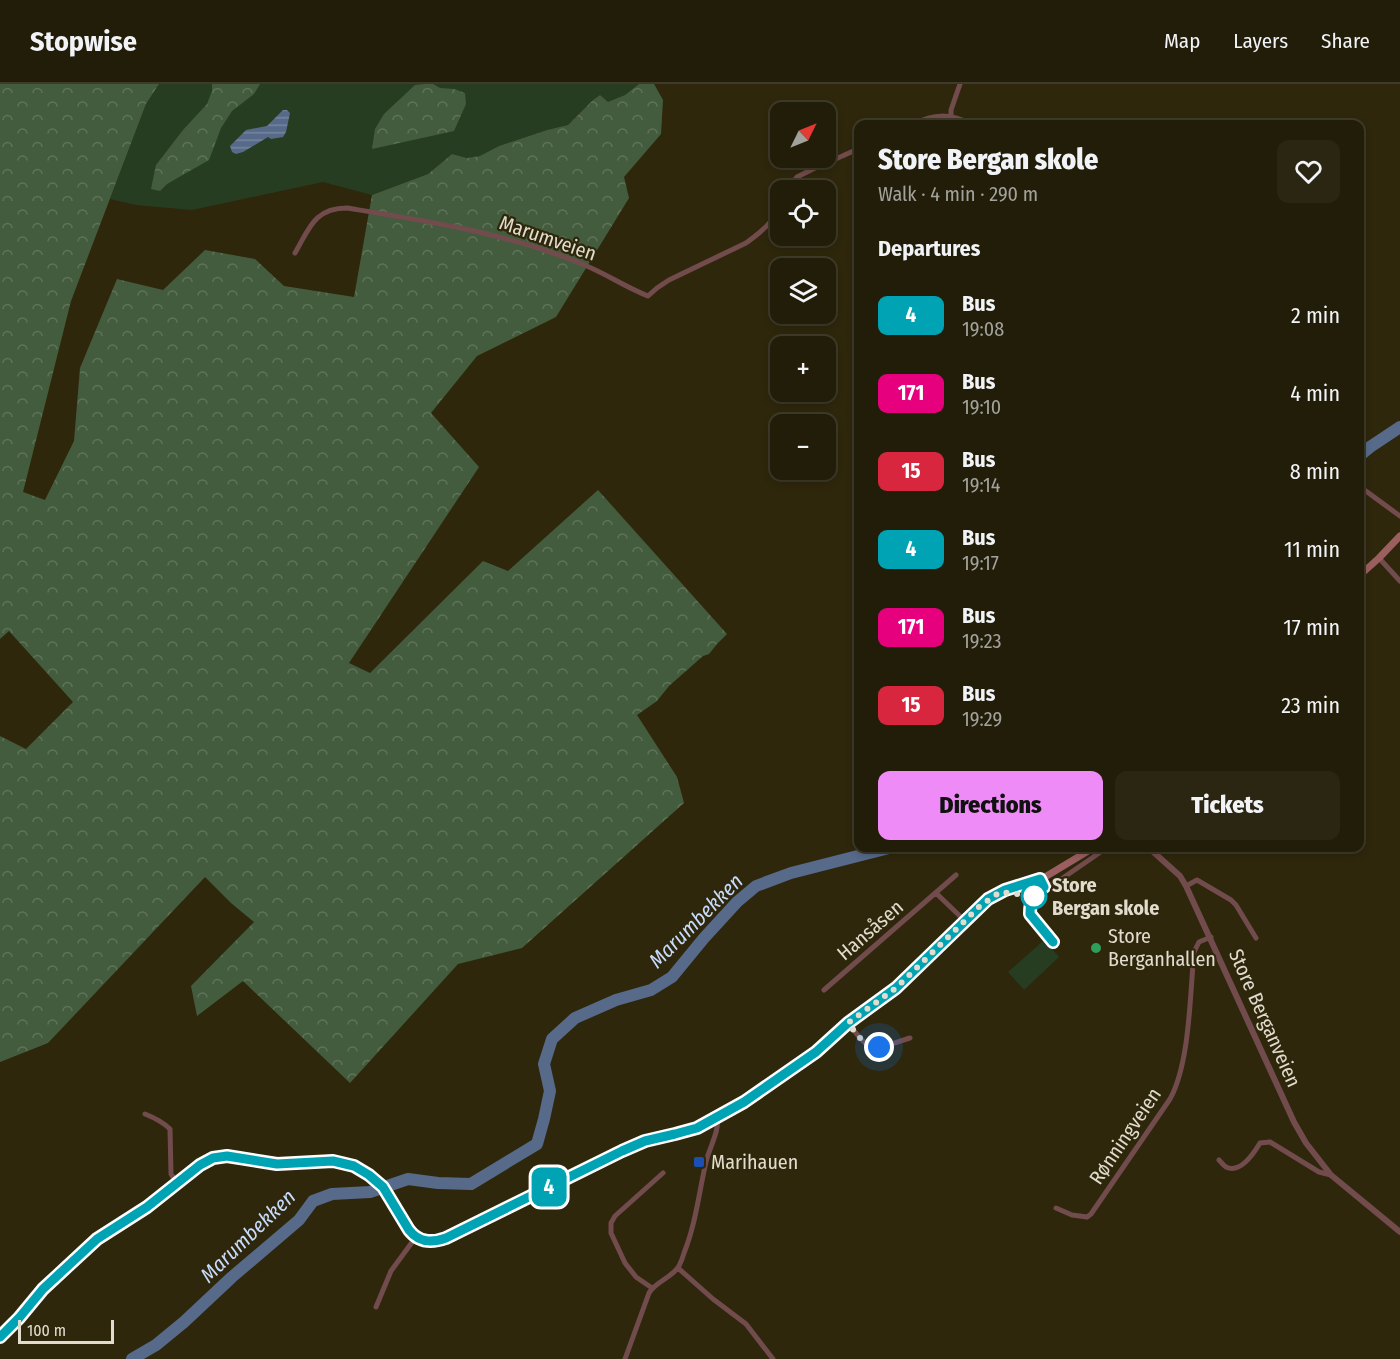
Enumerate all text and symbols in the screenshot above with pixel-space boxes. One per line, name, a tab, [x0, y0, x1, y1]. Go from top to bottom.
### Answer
text: Stopwise	[30, 25, 137, 58]
text: Map	[1164, 28, 1200, 54]
text: Layers	[1233, 28, 1288, 54]
text: Share	[1321, 28, 1370, 54]
north arrow	[770, 102, 836, 168]
map controls	[770, 102, 836, 480]
button: heart	[1277, 140, 1340, 203]
text: Store Bergan skole	[878, 143, 1098, 176]
button: locate	[770, 180, 836, 246]
text: Walk · 4 min · 290 m	[878, 182, 1038, 206]
street label: Marumveien	[496, 210, 600, 266]
text: Departures	[878, 235, 980, 262]
button: layers	[770, 258, 836, 324]
text: Bus	[962, 290, 995, 317]
text: 4	[906, 302, 916, 328]
text: 2 min	[1291, 302, 1340, 329]
text: 19:08	[962, 317, 1004, 341]
button: +	[770, 336, 836, 402]
text: Bus	[962, 368, 995, 395]
text: 171	[898, 380, 924, 406]
text: 4 min	[1290, 380, 1340, 407]
text: 19:10	[962, 395, 1001, 419]
button: −	[770, 414, 836, 480]
text: Bus	[962, 446, 995, 473]
text: 15	[901, 458, 921, 484]
text: 8 min	[1290, 458, 1340, 485]
text: 19:14	[962, 473, 1000, 497]
text: Bus	[962, 524, 995, 551]
text: 4	[906, 536, 916, 562]
text: 11 min	[1284, 536, 1340, 563]
text: 19:17	[962, 551, 999, 575]
text: Bus	[962, 602, 995, 629]
text: 171	[898, 614, 924, 640]
text: 17 min	[1283, 614, 1340, 641]
text: 19:23	[962, 629, 1002, 653]
text: Bus	[962, 680, 995, 707]
text: 15	[901, 692, 921, 718]
text: 23 min	[1281, 692, 1340, 719]
text: 19:29	[962, 707, 1002, 731]
button: Directions	[878, 771, 1103, 840]
button: Tickets	[1115, 771, 1340, 840]
water label: Marumbekken	[643, 868, 749, 974]
place label: Store Bergan skole	[1052, 873, 1159, 920]
marker: Store Bergan skole	[1021, 883, 1047, 909]
street label: Hansåsen	[832, 895, 908, 965]
place label: Store Berganhallen	[1108, 924, 1216, 971]
marker: Store Berganhallen	[1089, 941, 1103, 955]
street label: Store Berganveien	[1224, 945, 1306, 1091]
your location	[864, 1032, 894, 1062]
street label: Rønningveien	[1084, 1083, 1166, 1189]
place label: Marihauen	[711, 1150, 798, 1174]
marker: Marihauen	[692, 1155, 706, 1169]
line badge: 4	[530, 1168, 568, 1206]
text: 4	[544, 1174, 554, 1200]
water label: Marumbekken	[195, 1184, 301, 1288]
scale bar	[18, 1317, 114, 1344]
text: 100 m	[27, 1321, 66, 1340]

